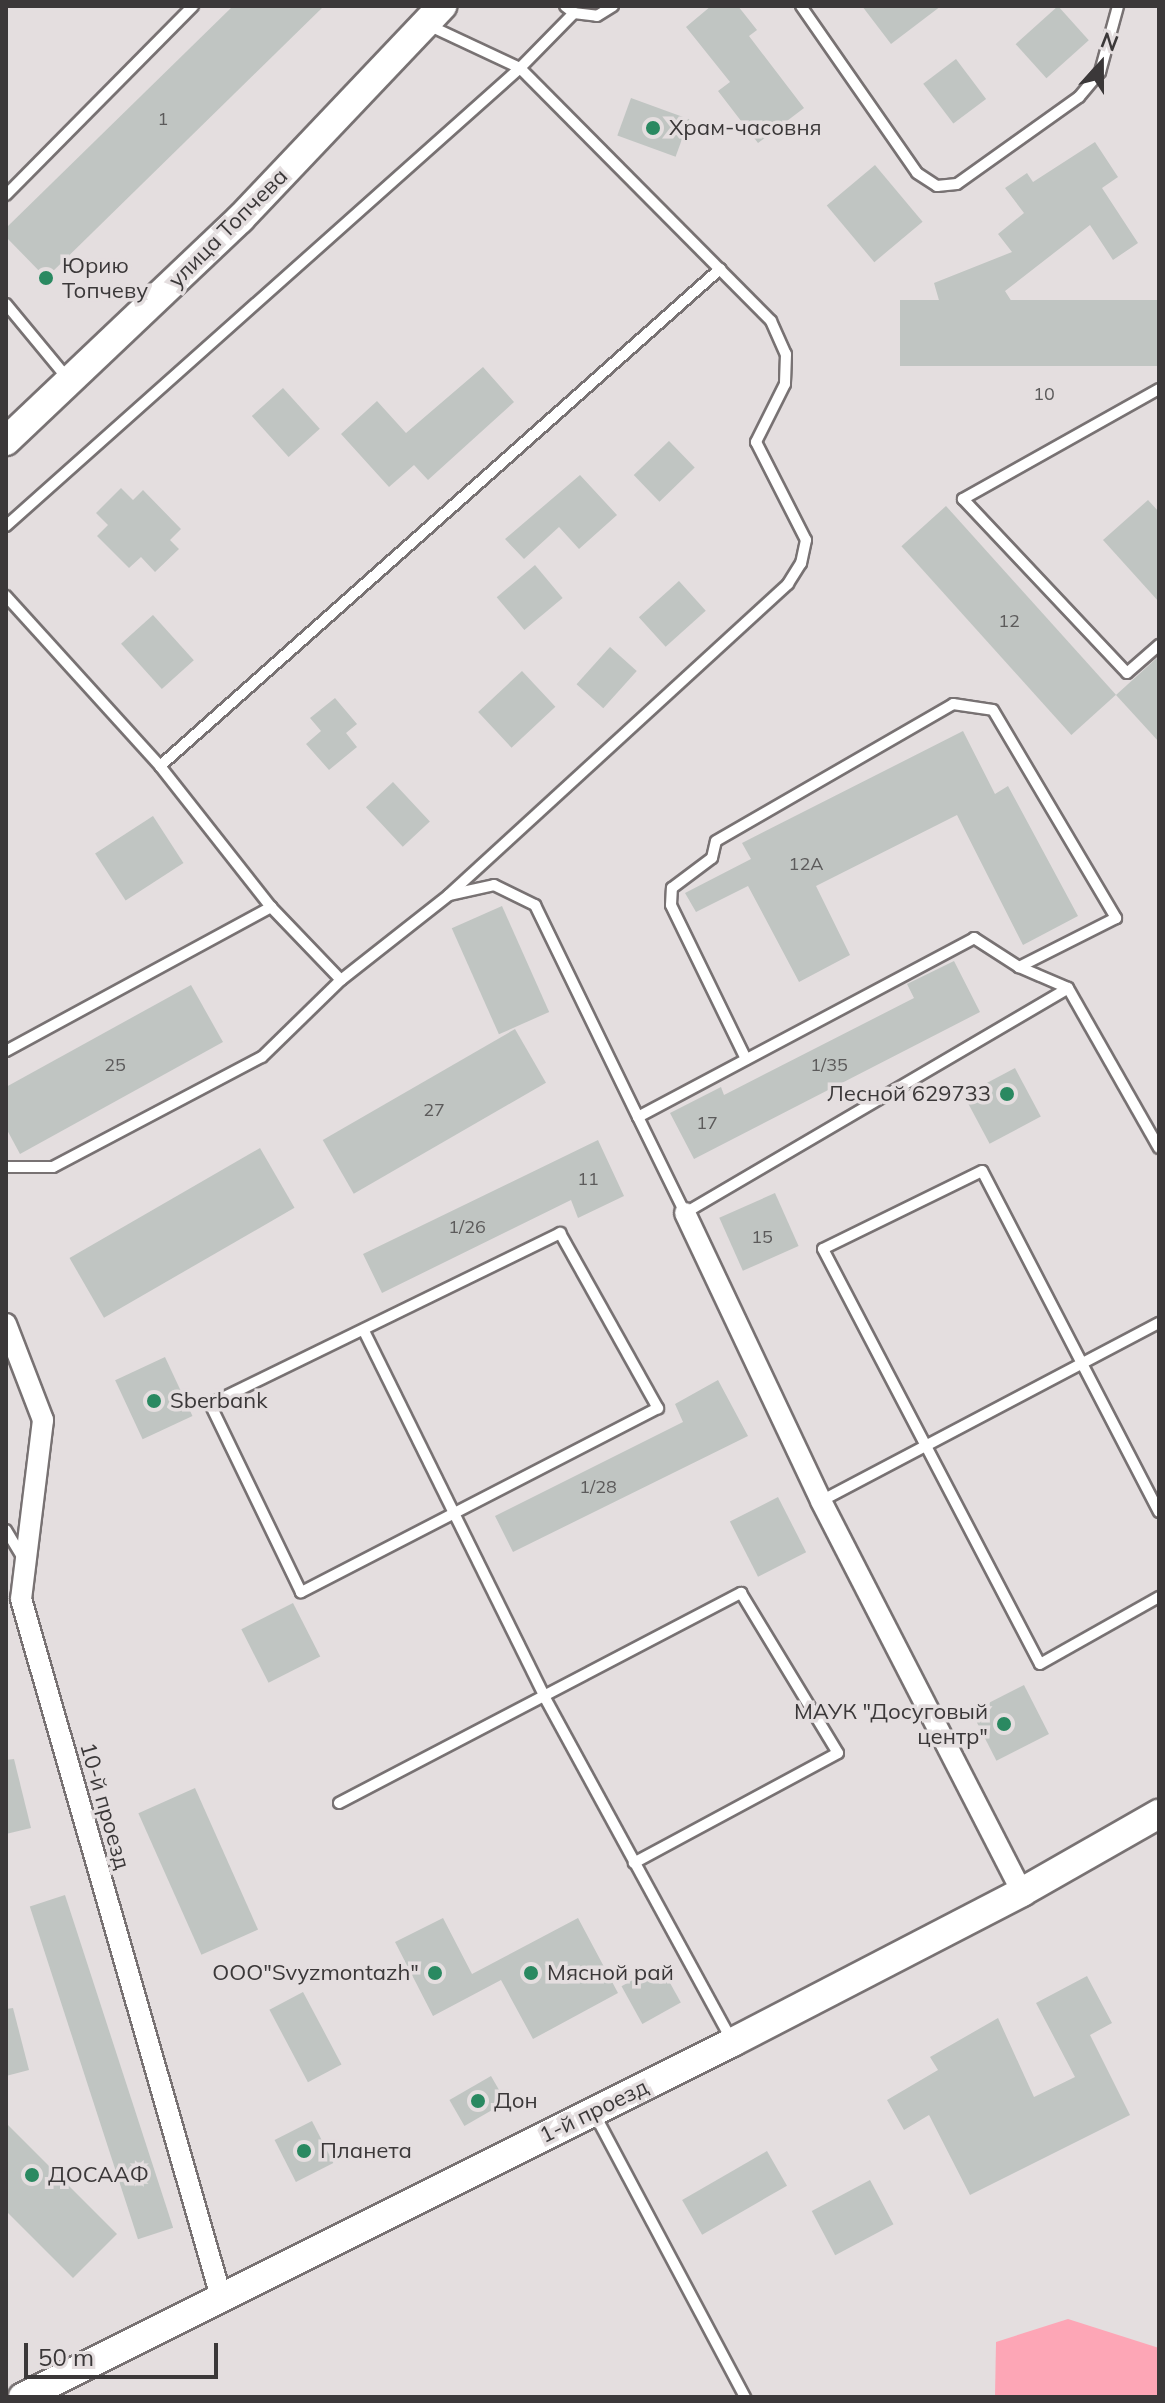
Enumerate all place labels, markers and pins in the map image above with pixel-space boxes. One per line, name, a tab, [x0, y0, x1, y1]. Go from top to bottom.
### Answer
place label: Храм-часовня	[669, 115, 822, 141]
marker: Храм-часовня	[644, 119, 662, 137]
place label: Юрию Топчеву	[62, 252, 148, 304]
marker: Юрию Топчеву	[37, 269, 55, 287]
place label: Лесной 629733	[827, 1081, 991, 1107]
marker: Лесной 629733	[998, 1085, 1016, 1103]
place label: Sberbank	[170, 1388, 267, 1414]
marker: Sberbank	[145, 1392, 163, 1410]
place label: МАУК "Досуговый центр"	[794, 1698, 988, 1750]
marker: МАУК "Досуговый центр"	[995, 1715, 1013, 1733]
place label: ООО"Svyzmontazh"	[212, 1960, 419, 1986]
place label: Мясной рай	[547, 1960, 674, 1986]
marker: ООО"Svyzmontazh"	[426, 1964, 444, 1982]
marker: Мясной рай	[522, 1964, 540, 1982]
place label: Дон	[494, 2088, 538, 2114]
marker: Дон	[469, 2092, 487, 2110]
place label: Планета	[320, 2138, 412, 2164]
marker: Планета	[295, 2142, 313, 2160]
place label: ДОСААФ	[48, 2162, 149, 2188]
marker: ДОСААФ	[23, 2166, 41, 2184]

